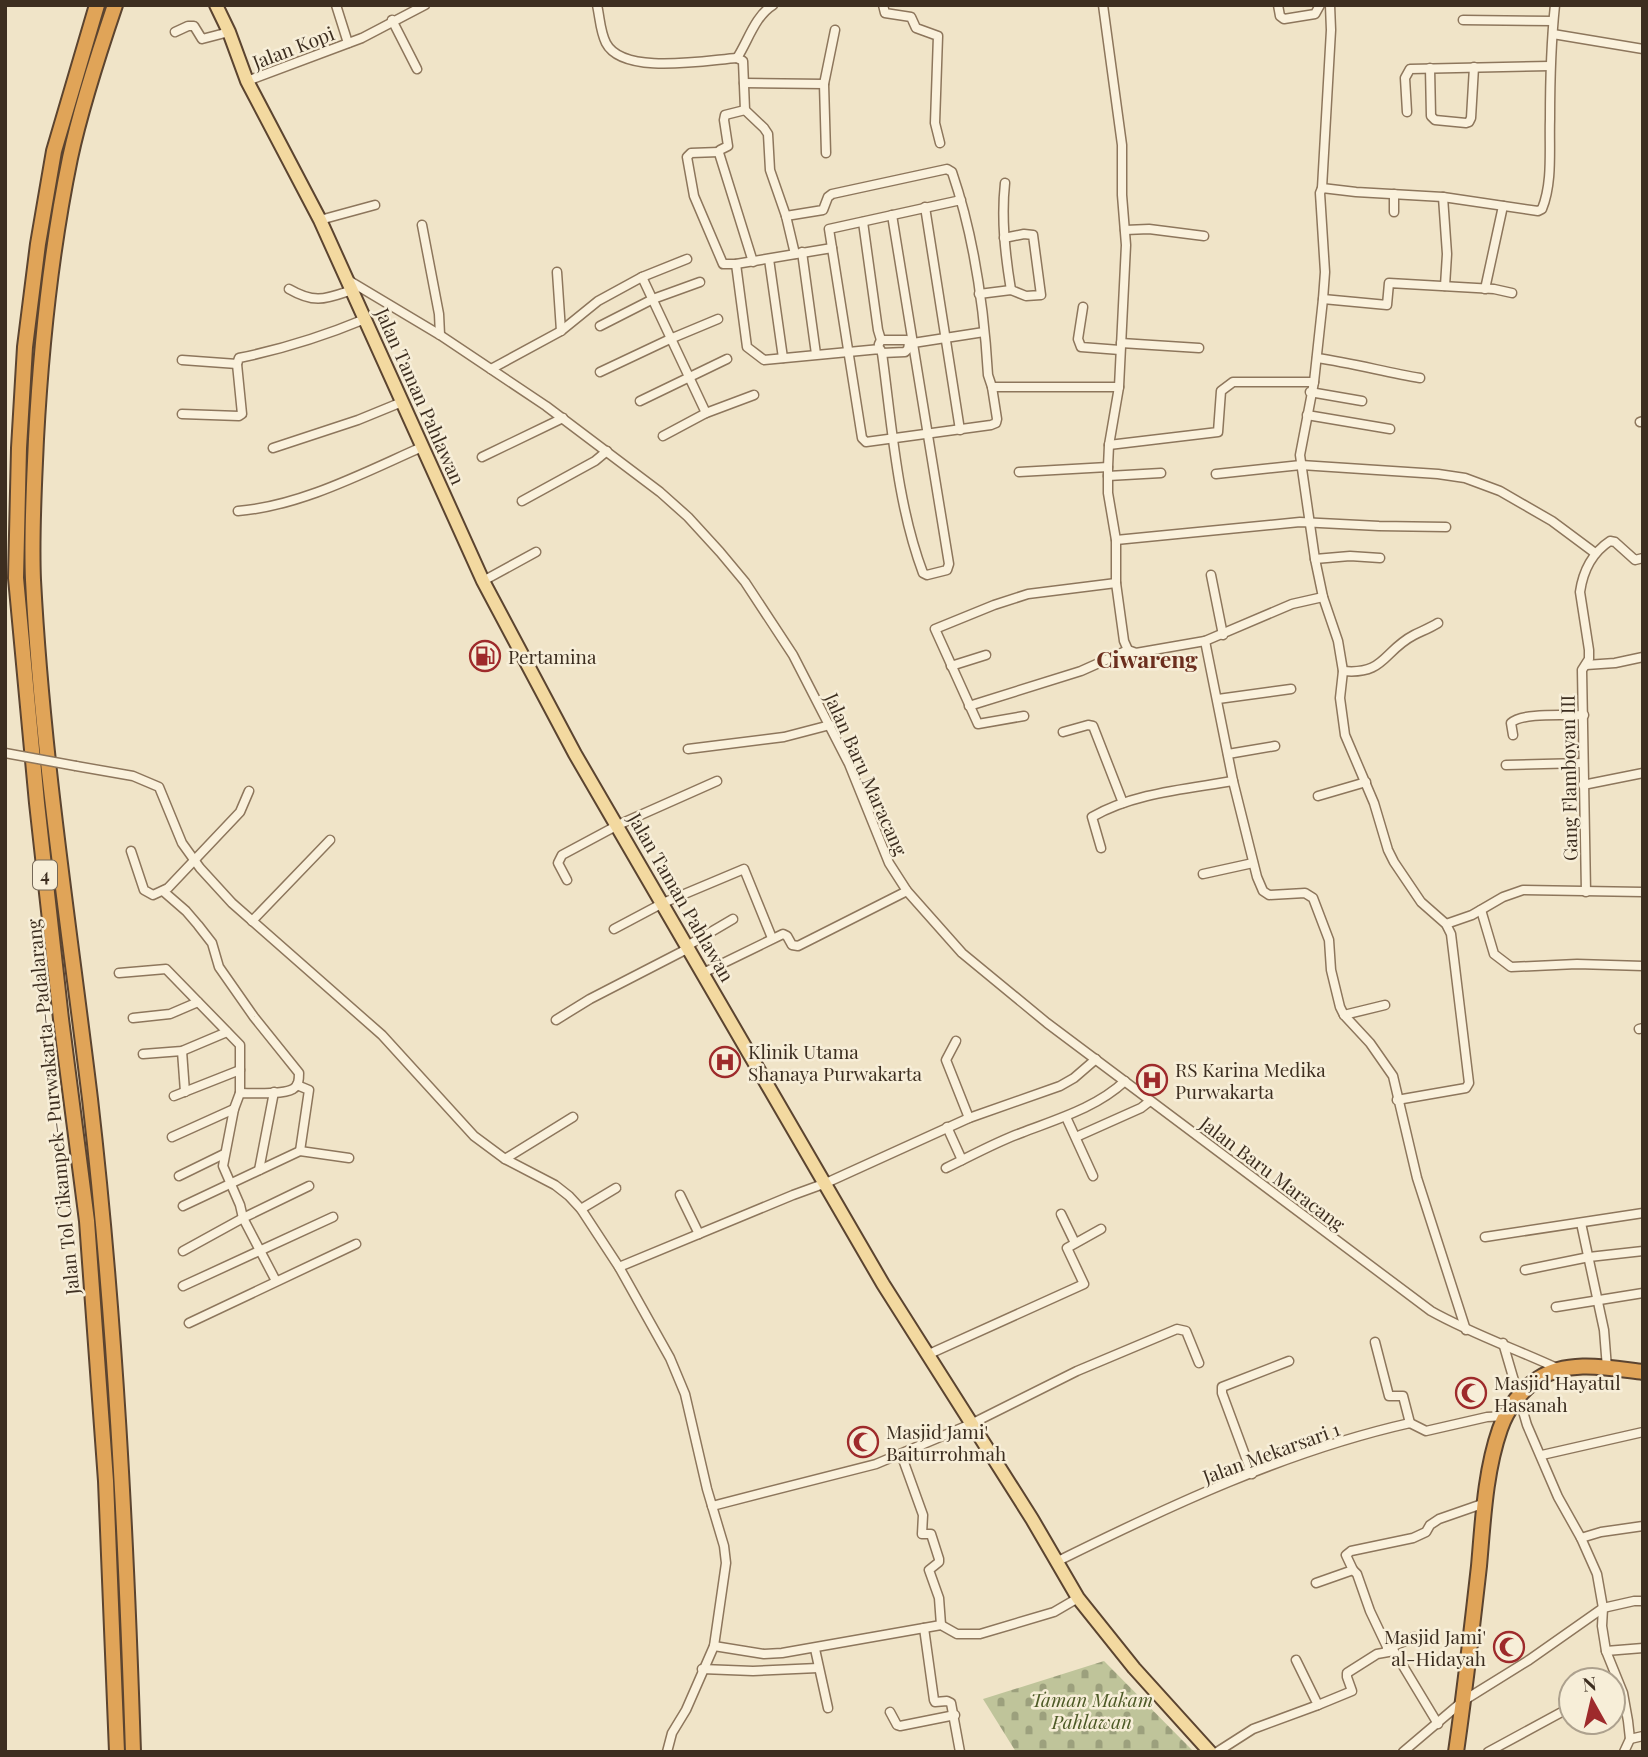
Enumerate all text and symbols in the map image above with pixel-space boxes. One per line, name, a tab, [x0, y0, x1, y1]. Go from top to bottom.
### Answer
street label: Jalan Kopi	[247, 19, 338, 75]
street label: Jalan Taman Pahlawan	[370, 303, 472, 489]
fuel station icon: Pertamina	[468, 639, 502, 673]
place label: Pertamina	[508, 643, 597, 669]
district label: Ciwareng	[1096, 643, 1198, 674]
street label: Jalan Baru Maracang	[819, 688, 915, 859]
street label: Gang Flamboyan III	[1554, 695, 1582, 861]
street label: Jalan Taman Pahlawan	[623, 807, 741, 987]
road number: 4	[33, 860, 57, 890]
street label: Jalan Tol Cikampek–Purwakarta–Padalarang	[19, 918, 85, 1297]
place label: Klinik Utama Shanaya Purwakarta	[748, 1038, 923, 1086]
hospital icon: Klinik Utama Shanaya Purwakarta	[708, 1045, 742, 1079]
place label: RS Karina Medika Purwakarta	[1175, 1056, 1326, 1104]
hospital icon: RS Karina Medika Purwakarta	[1135, 1063, 1169, 1097]
street label: Jalan Baru Maracang	[1194, 1109, 1351, 1236]
place label: Masjid Hayatul Hasanah	[1494, 1369, 1621, 1417]
mosque icon: Masjid Hayatul Hasanah	[1454, 1376, 1488, 1410]
street label: Jalan Mekarsari 1	[1198, 1415, 1343, 1489]
place label: Masjid Jami' Baiturrohmah	[886, 1418, 1006, 1466]
mosque icon: Masjid Jami' Baiturrohmah	[846, 1425, 880, 1459]
place label: Masjid Jami' al-Hidayah	[1384, 1623, 1486, 1671]
mosque icon: Masjid Jami' al-Hidayah	[1492, 1630, 1526, 1664]
north arrow	[1557, 1666, 1627, 1736]
text: N	[1581, 1669, 1598, 1697]
park label: Taman Makam Pahlawan	[1031, 1686, 1153, 1734]

